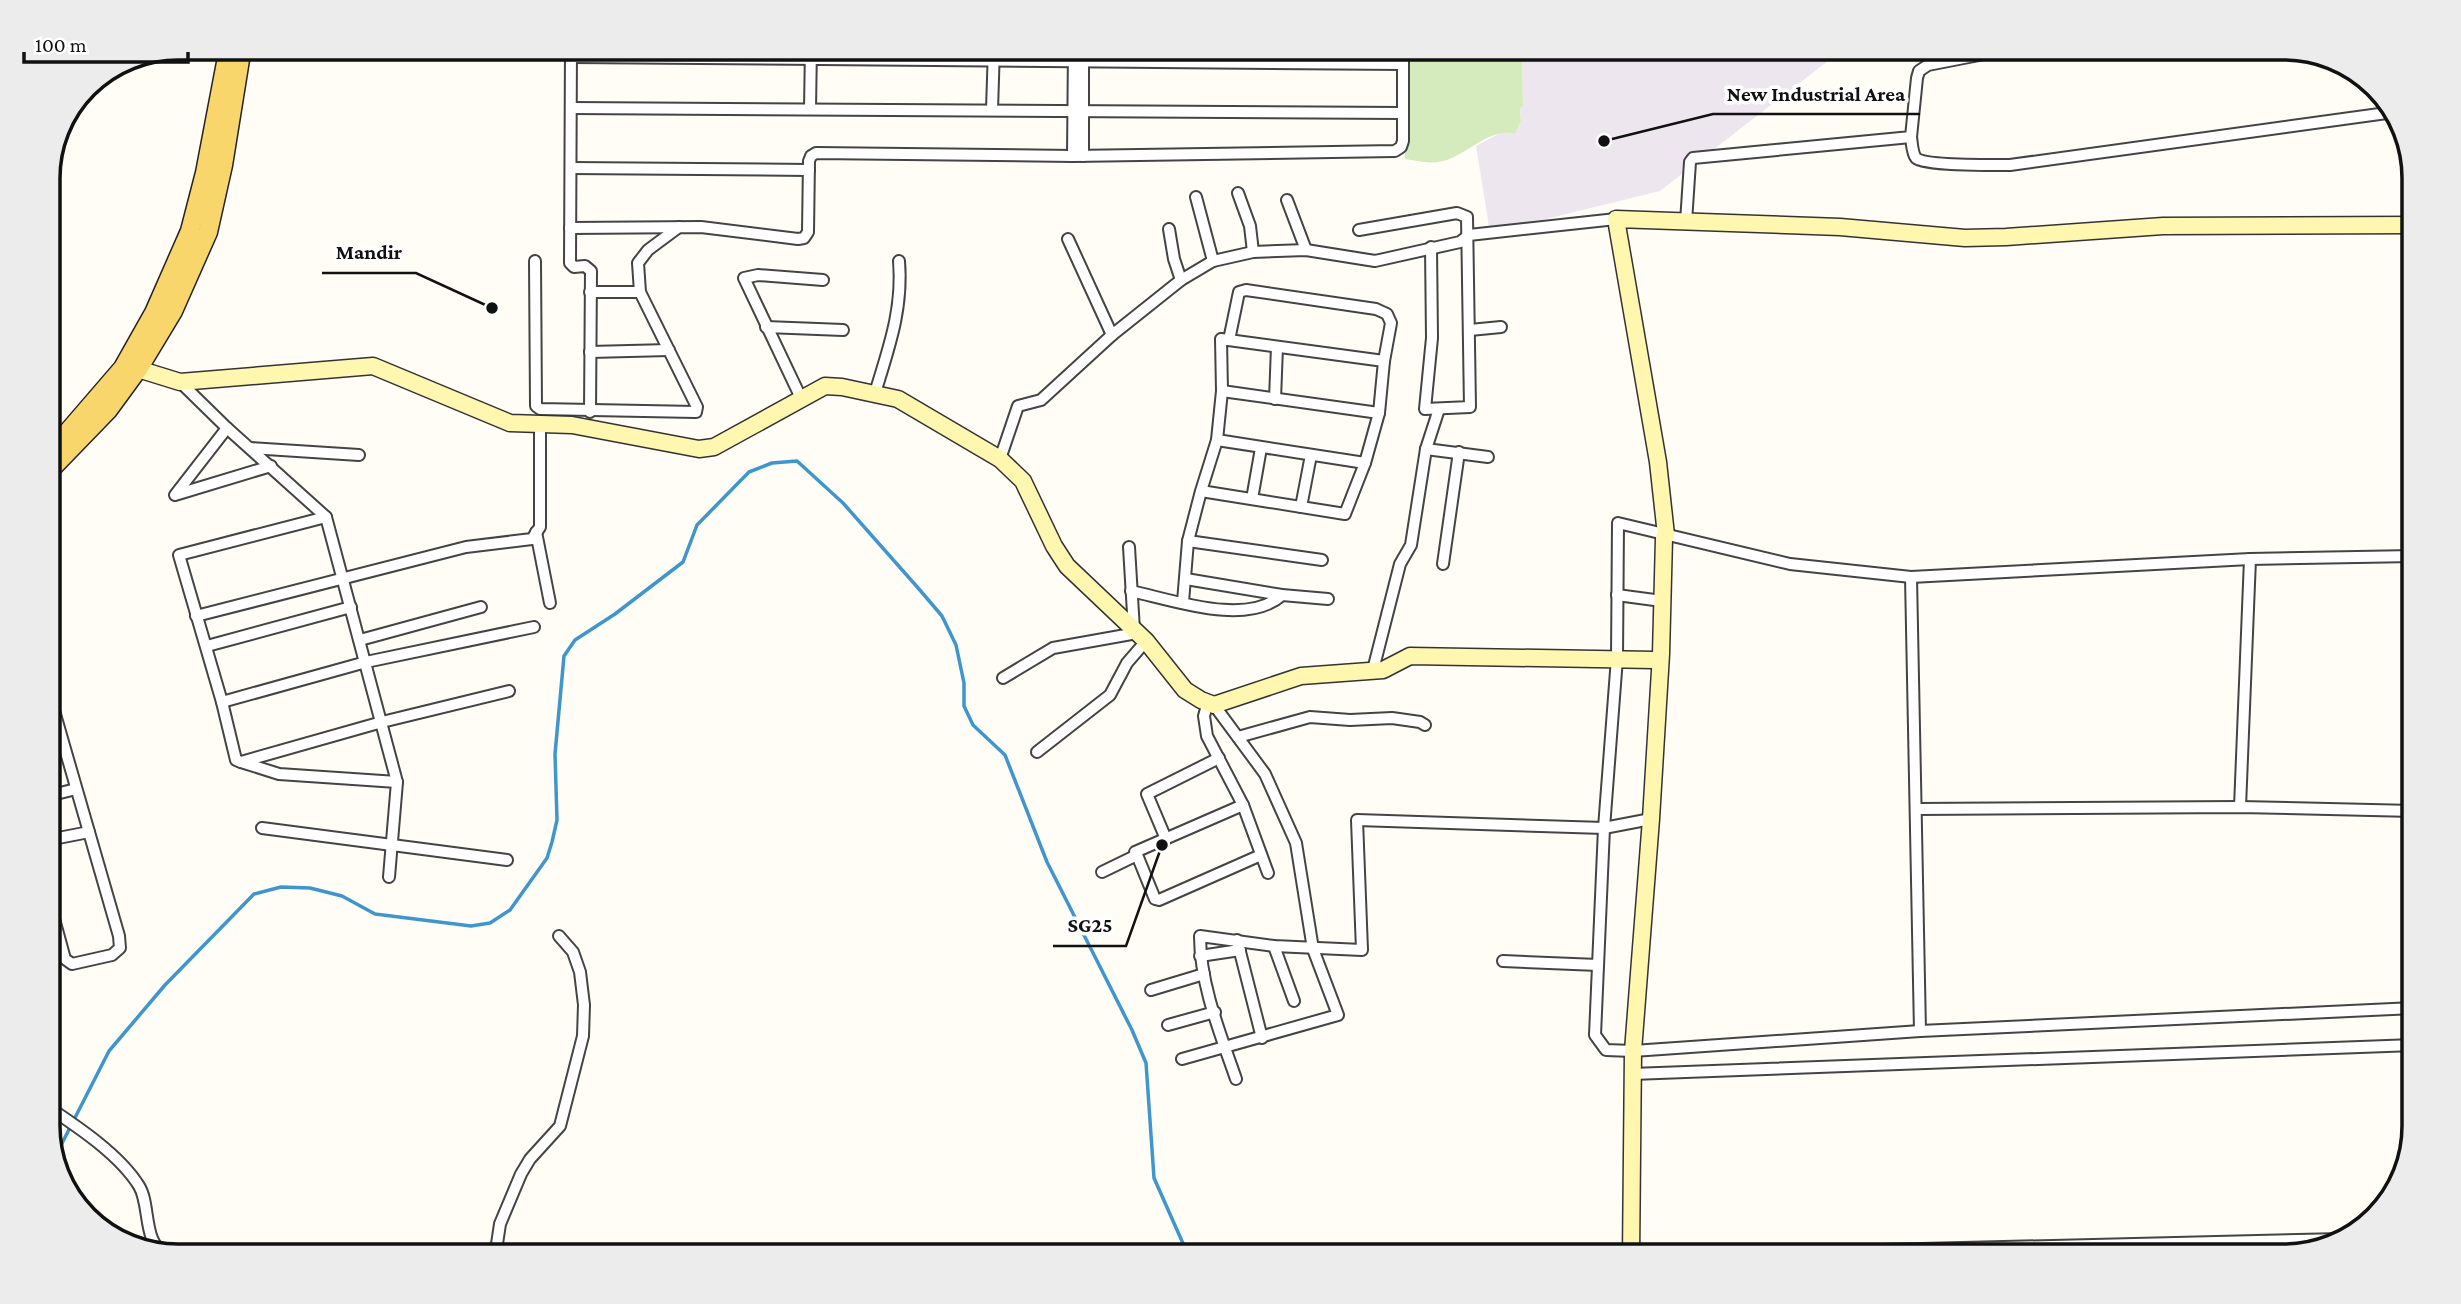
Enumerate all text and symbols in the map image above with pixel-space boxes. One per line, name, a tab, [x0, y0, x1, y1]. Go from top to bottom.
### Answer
scale bar	[24, 21, 189, 65]
text: 100 m	[35, 33, 87, 57]
callout: New Industrial Area	[1713, 72, 1920, 114]
text: New Industrial Area	[1727, 82, 1906, 106]
callout: Mandir	[322, 231, 416, 273]
text: Mandir	[336, 240, 403, 264]
callout: SG25	[1053, 904, 1126, 946]
text: SG25	[1067, 913, 1113, 937]

